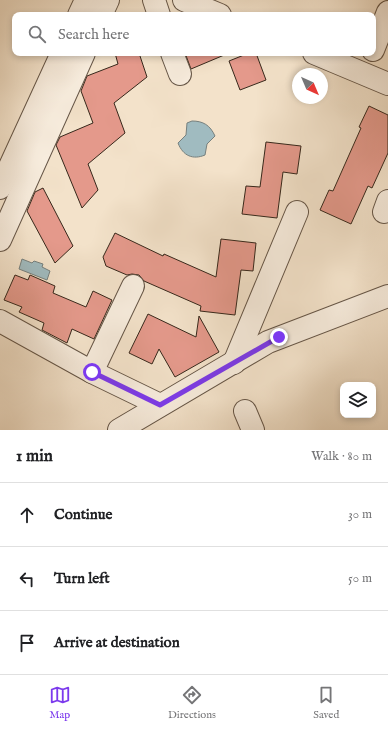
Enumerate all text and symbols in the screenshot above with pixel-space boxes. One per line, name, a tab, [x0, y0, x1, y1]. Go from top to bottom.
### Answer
search box	[12, 12, 376, 56]
icon: search	[26, 23, 48, 45]
text: Search here	[58, 25, 129, 44]
north arrow	[292, 68, 328, 104]
route end	[270, 328, 288, 346]
route start	[83, 363, 101, 381]
map controls	[340, 382, 376, 418]
button: layers	[340, 382, 376, 418]
text: 1 min	[16, 446, 53, 467]
text: Walk · 80 m	[311, 448, 372, 465]
icon: ahead	[16, 504, 38, 526]
text: Continue	[54, 505, 112, 524]
text: 30 m	[348, 506, 372, 523]
icon: left	[16, 568, 38, 590]
text: Turn left	[54, 569, 110, 588]
text: 50 m	[348, 570, 372, 587]
icon: arrive	[16, 632, 38, 654]
text: Arrive at destination	[54, 633, 180, 652]
tab: Map	[49, 684, 71, 722]
tab: Directions	[168, 684, 216, 722]
tab: Saved	[313, 684, 339, 722]

